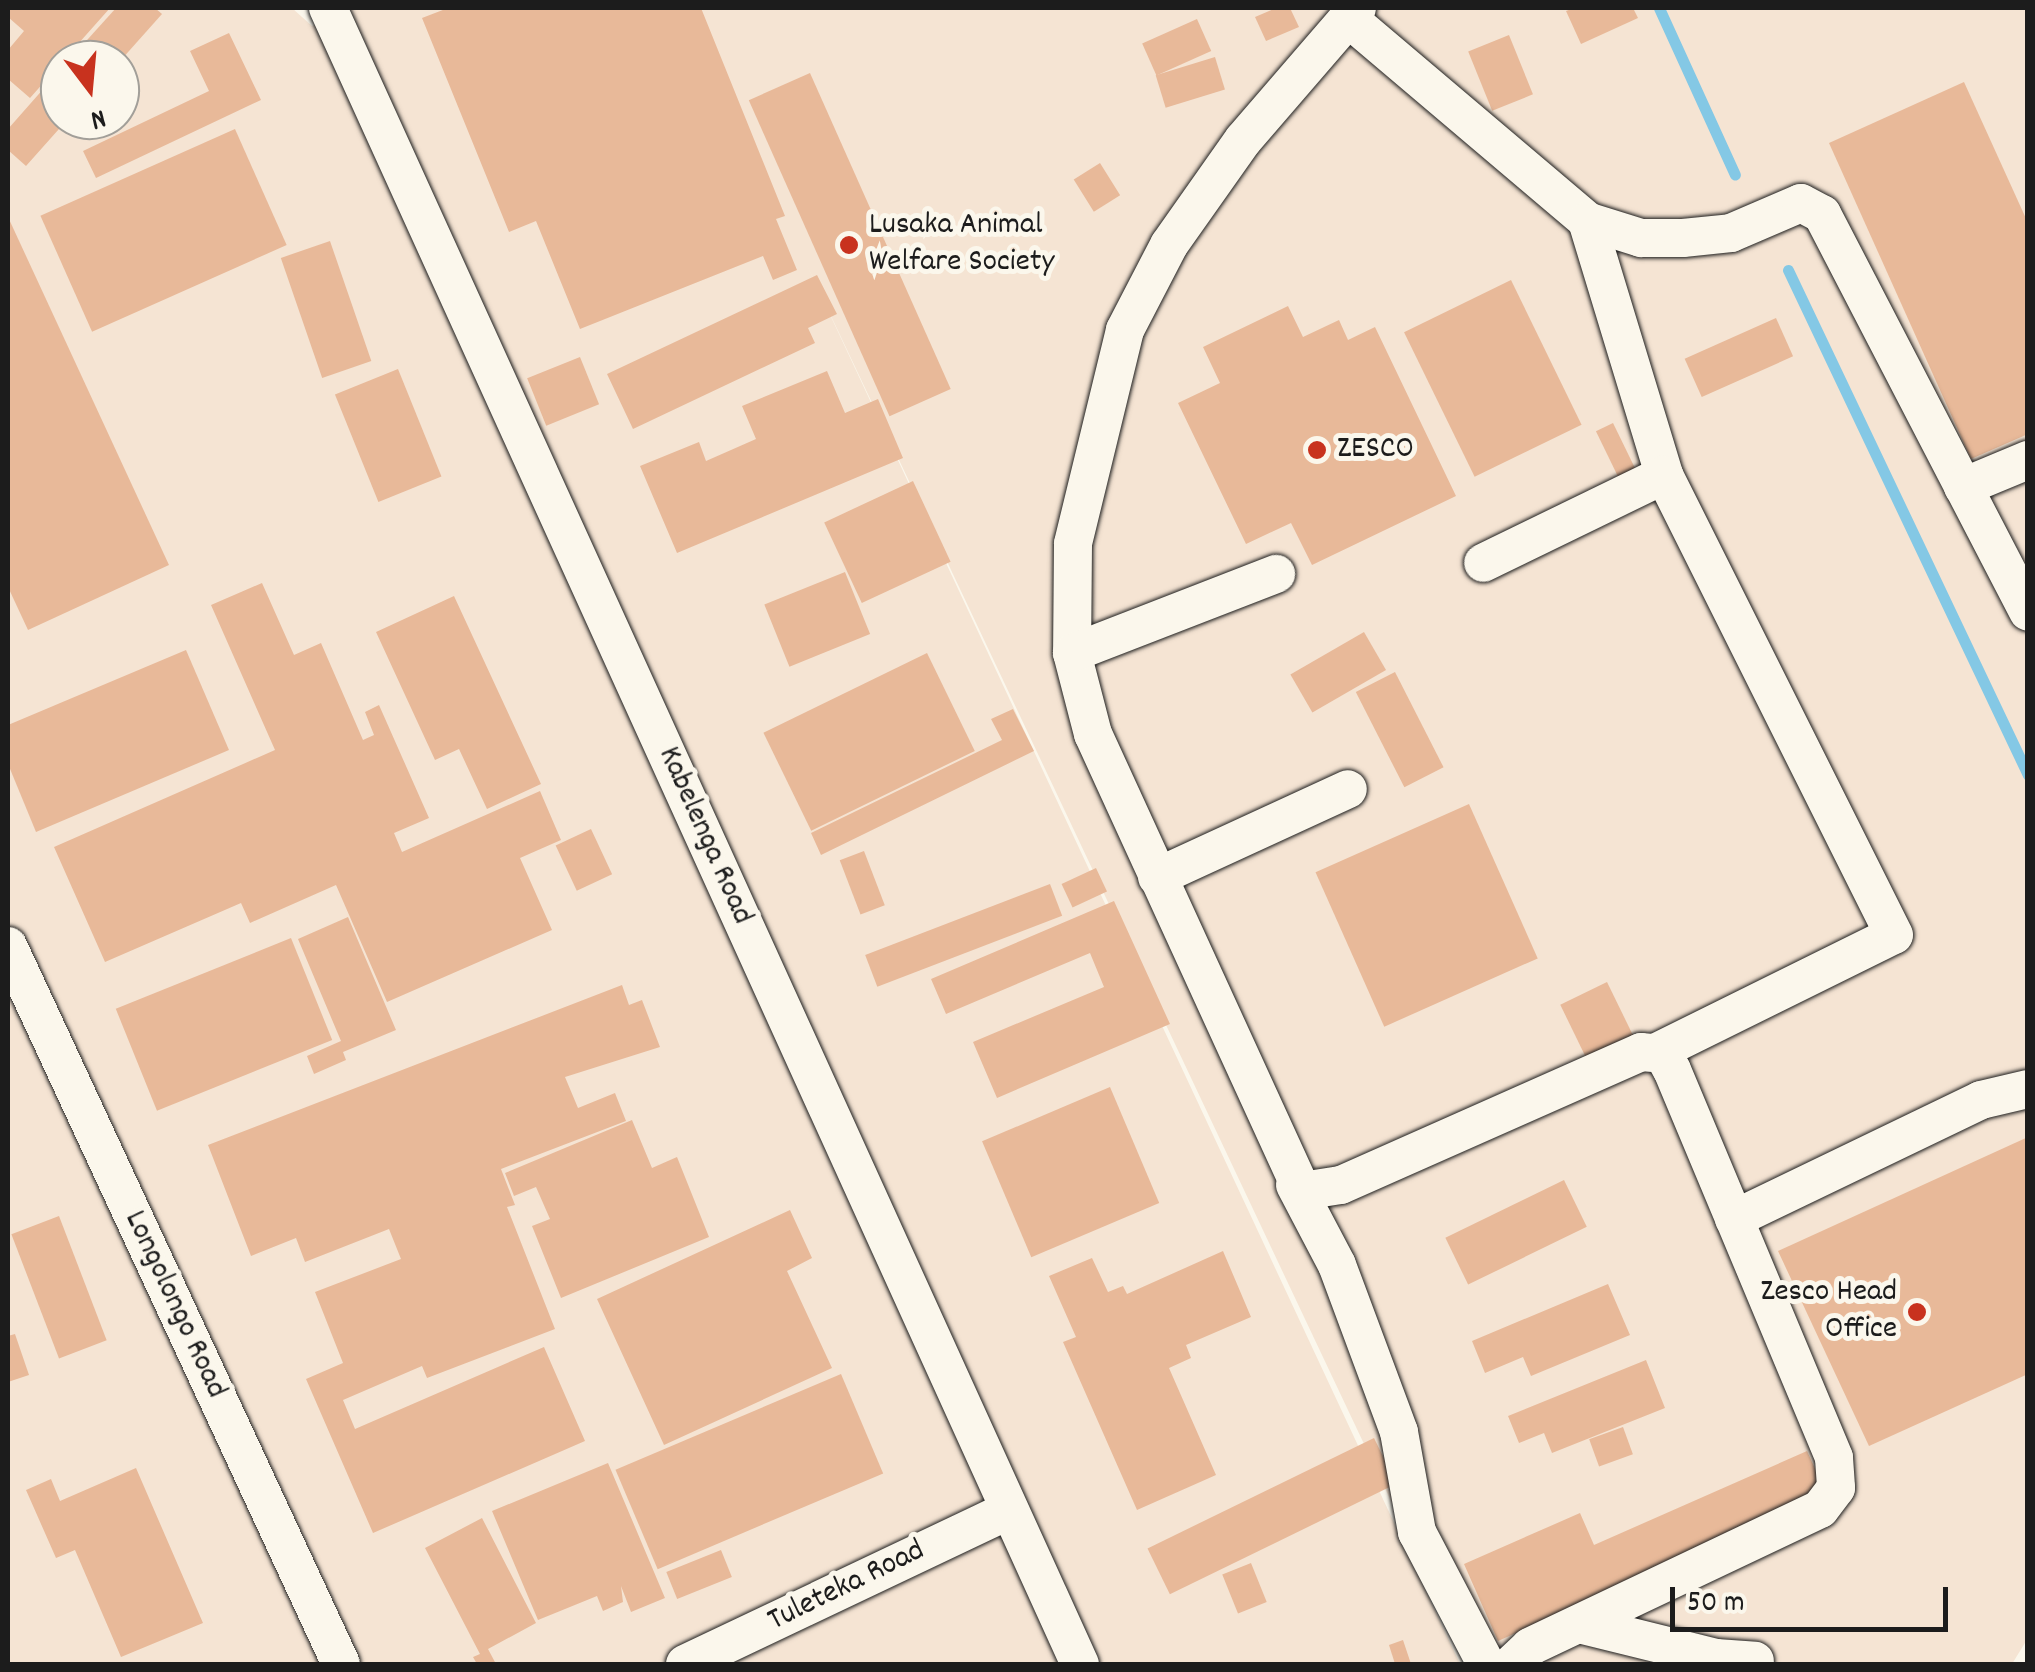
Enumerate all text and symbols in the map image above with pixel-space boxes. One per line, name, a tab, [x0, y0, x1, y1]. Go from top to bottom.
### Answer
north arrow	[40, 40, 140, 140]
text: N	[86, 96, 110, 138]
place label: Lusaka Animal Welfare Society	[869, 208, 1055, 283]
marker: Lusaka Animal Welfare Society	[838, 234, 860, 256]
place label: ZESCO	[1337, 431, 1414, 469]
marker: ZESCO	[1306, 439, 1328, 461]
street label: Kabelenga Road	[648, 741, 760, 931]
street label: Longolongo Road	[114, 1205, 234, 1405]
place label: Zesco Head Office	[1760, 1275, 1897, 1350]
marker: Zesco Head Office	[1906, 1301, 1928, 1323]
street label: Tuleteka Road	[762, 1533, 932, 1641]
scale bar	[1675, 1567, 1952, 1629]
text: 50 m	[1687, 1583, 1745, 1626]

